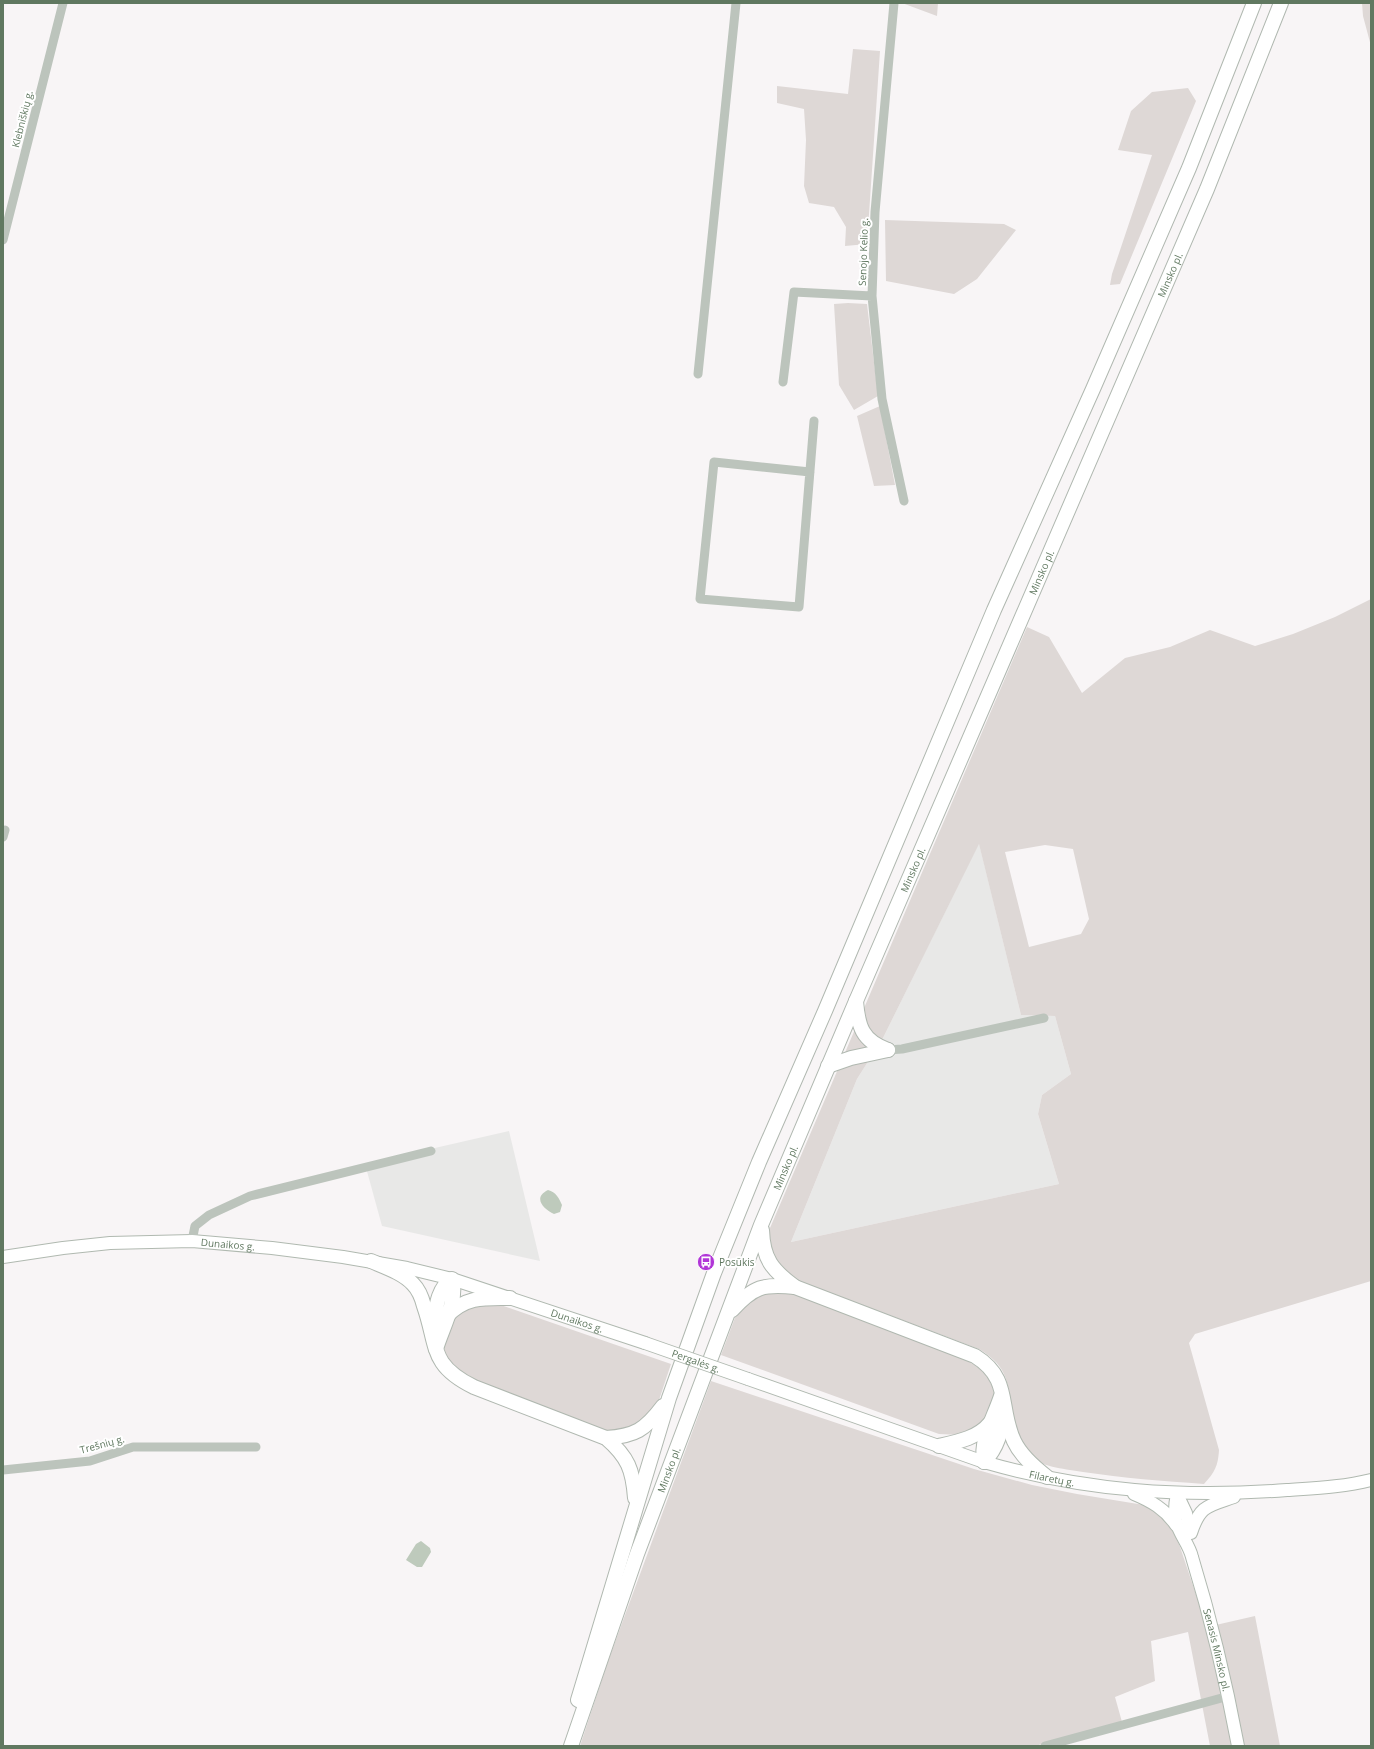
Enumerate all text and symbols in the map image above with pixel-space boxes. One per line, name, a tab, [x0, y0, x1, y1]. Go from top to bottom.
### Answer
street label: Klebniškių g.	[8, 89, 36, 149]
street label: Senojo Kelio g.	[855, 218, 871, 286]
street label: Minsko pl.	[1154, 250, 1186, 300]
street label: Minsko pl.	[1025, 548, 1057, 597]
street label: Minsko pl.	[897, 845, 929, 894]
street label: Minsko pl.	[770, 1143, 801, 1192]
street label: Dunaikos g.	[200, 1235, 256, 1253]
bus stop icon: Posūkis	[696, 1252, 716, 1272]
place label: Posūkis	[719, 1255, 755, 1269]
street label: Dunaikos g.	[549, 1305, 605, 1336]
street label: Pergalės g.	[670, 1346, 722, 1376]
street label: Trešnių g.	[78, 1431, 126, 1457]
street label: Minsko pl.	[654, 1445, 684, 1495]
street label: Filaretų g.	[1028, 1467, 1076, 1489]
street label: Senasis Minsko pl.	[1200, 1607, 1234, 1693]

